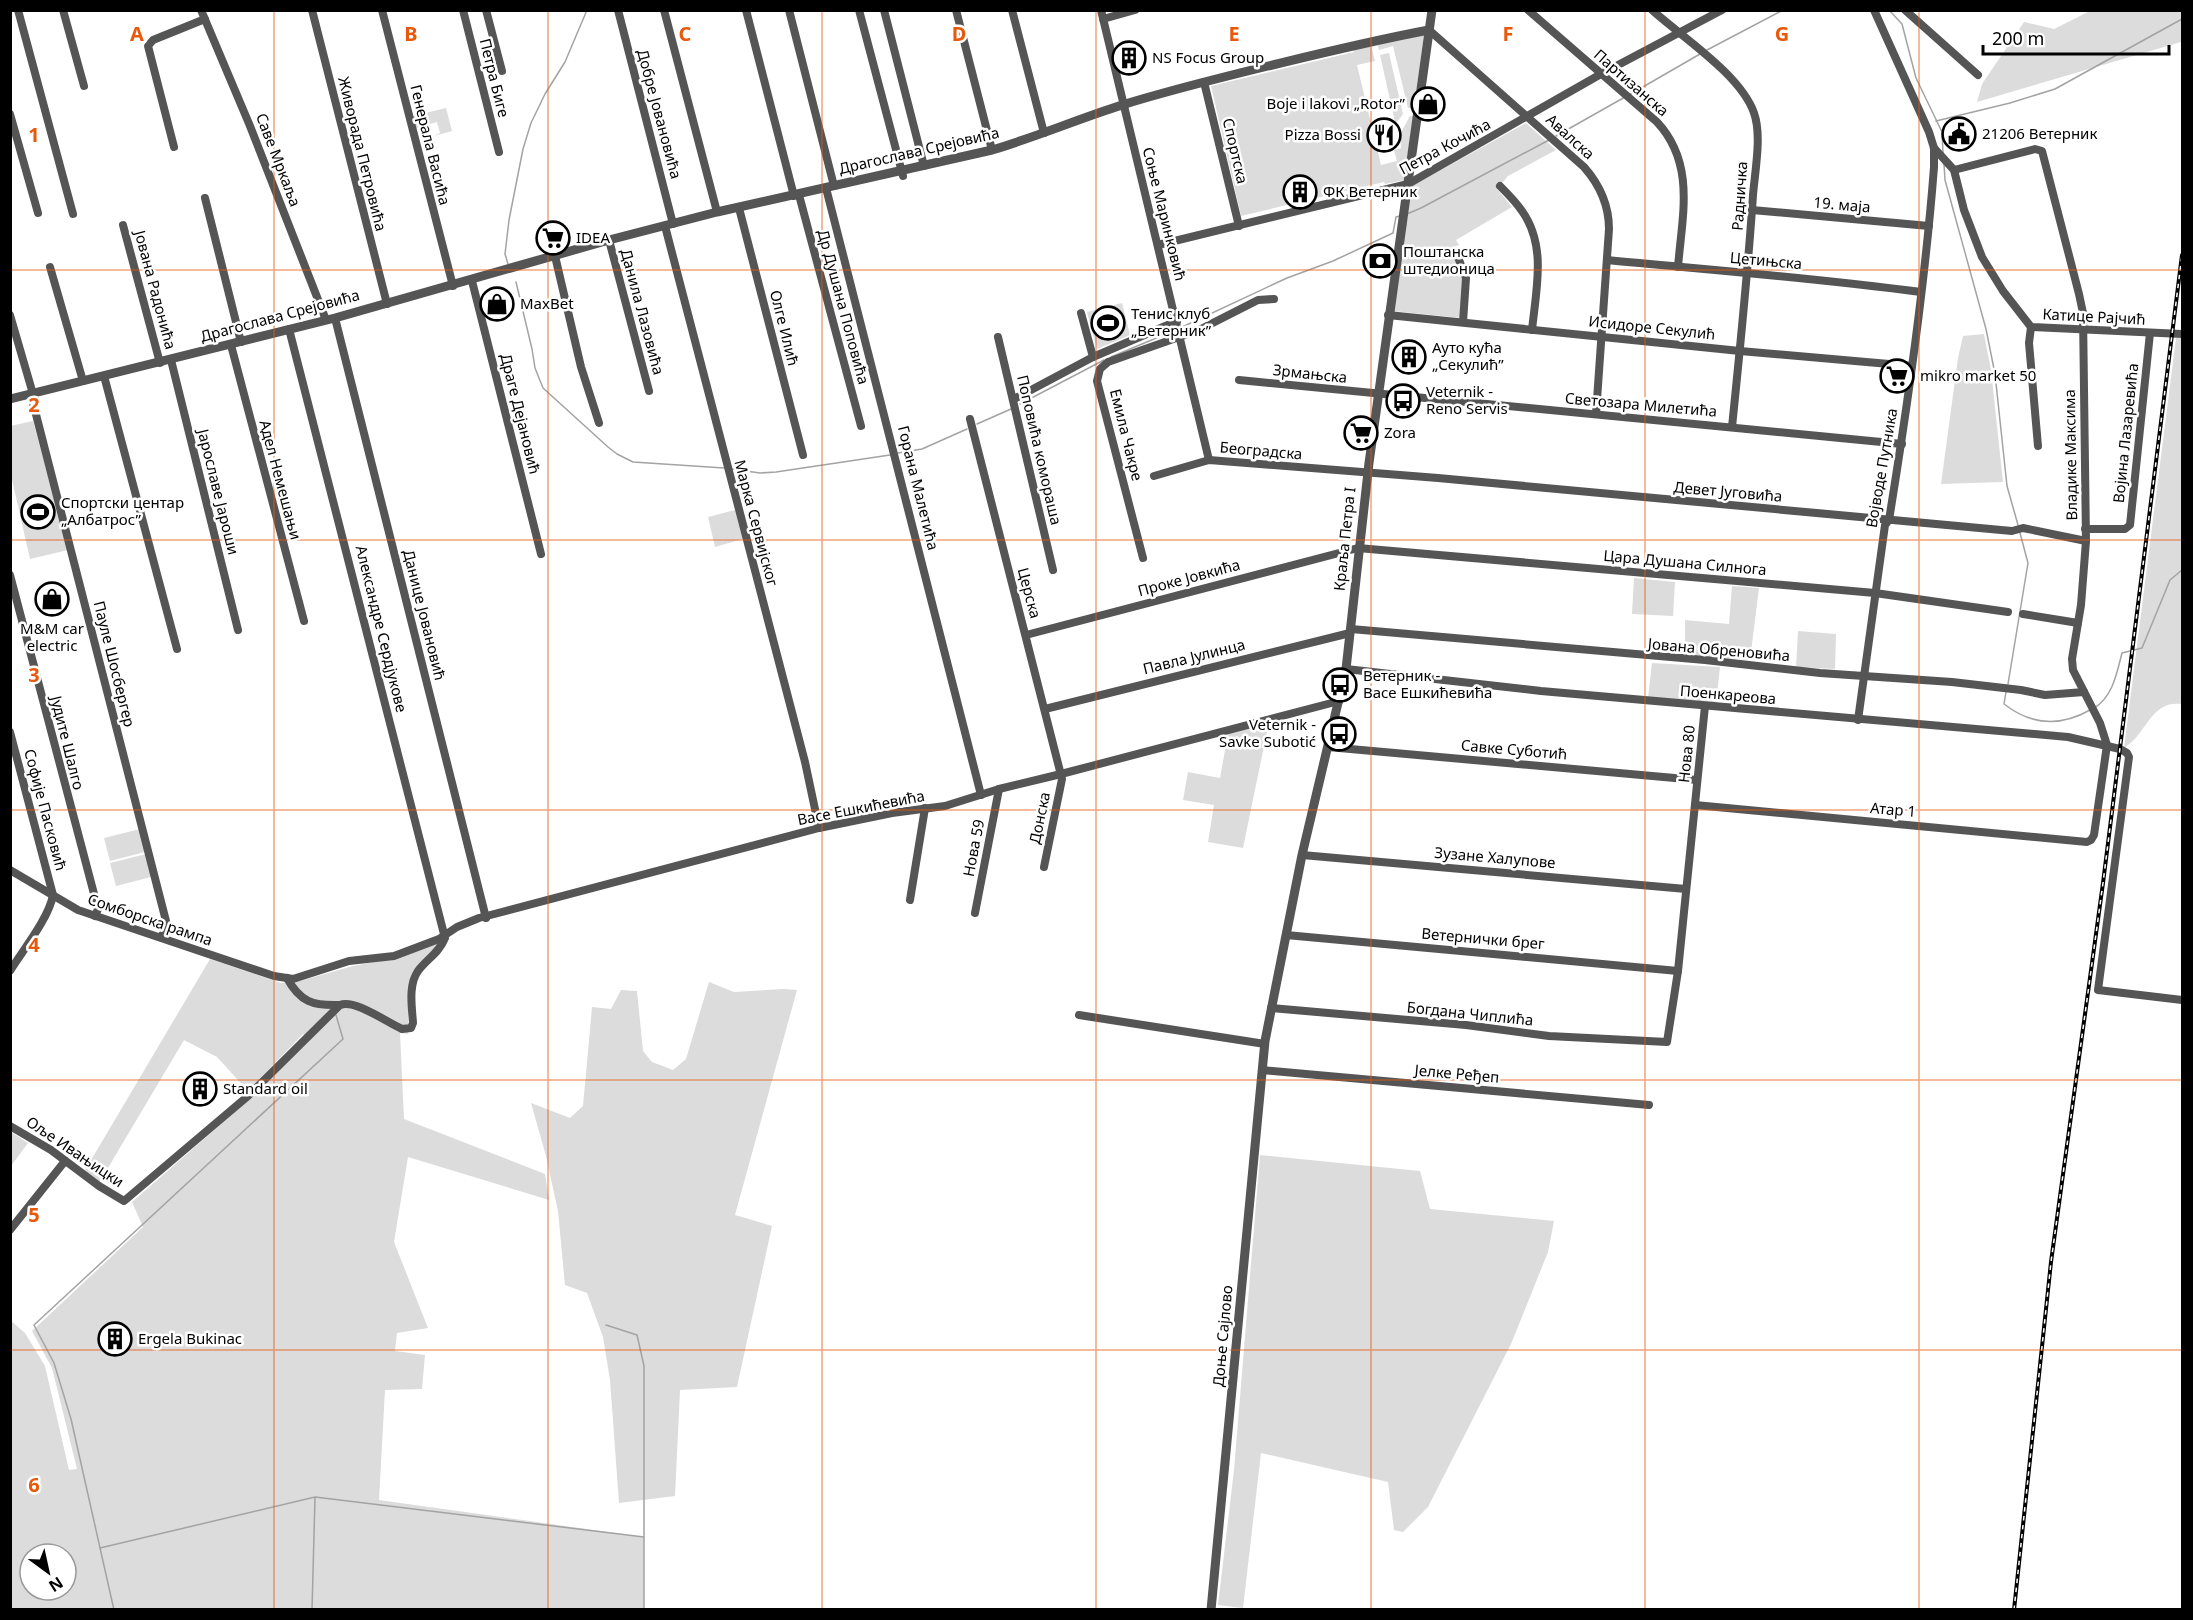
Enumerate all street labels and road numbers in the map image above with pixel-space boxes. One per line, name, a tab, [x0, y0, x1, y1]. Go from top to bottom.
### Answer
street label: Петра Биге	[476, 36, 514, 119]
street label: Партизанска	[1590, 44, 1673, 120]
street label: Добре Јовановића	[633, 47, 687, 181]
street label: Живорада Петровића	[334, 74, 392, 233]
street label: Генерала Васића	[406, 82, 456, 207]
street label: Авалска	[1542, 109, 1599, 163]
street label: Саве Мркаља	[252, 110, 306, 209]
street label: Петра Кочића	[1395, 114, 1494, 179]
street label: Спортска	[1219, 116, 1253, 186]
street label: Драгослава Срејовића	[837, 122, 1001, 178]
street label: Соње Маринковић	[1139, 145, 1191, 283]
street label: Радничка	[1727, 161, 1751, 231]
street label: 19. маја	[1813, 192, 1871, 216]
street label: Јована Радонића	[130, 226, 181, 351]
street label: Др Душана Поповића	[814, 227, 874, 386]
street label: Данила Лазовића	[617, 247, 669, 377]
street label: Цетињска	[1729, 247, 1803, 273]
street label: Драгослава Срејовића	[198, 284, 362, 346]
street label: Олге Илић	[766, 288, 804, 368]
street label: Катице Рајчић	[2042, 303, 2146, 329]
street label: Исидоре Секулић	[1588, 310, 1717, 344]
street label: Драге Дејановић	[496, 351, 546, 476]
street label: Зрмањска	[1272, 359, 1348, 387]
street label: Војина Лазаревића	[2108, 362, 2142, 504]
street label: Поповића комораша	[1013, 373, 1067, 527]
street label: Емила Чакре	[1106, 387, 1148, 483]
street label: Светозара Милетића	[1564, 387, 1718, 421]
street label: Владике Максима	[2059, 389, 2081, 521]
street label: Војводе Путника	[1861, 406, 1901, 529]
street label: Адел Немешањи	[255, 418, 307, 542]
street label: Горана Малетића	[894, 423, 944, 552]
street label: Јарославе Јароши	[193, 425, 244, 557]
street label: Београдска	[1219, 436, 1303, 464]
street label: Марка Сервијског	[730, 457, 784, 589]
street label: Девет Југовића	[1673, 476, 1783, 506]
street label: Краља Петра I	[1329, 486, 1359, 592]
street label: Александре Сердјукове	[352, 543, 412, 714]
street label: Цара Душана Силнога	[1603, 545, 1768, 579]
street label: Данице Јовановић	[399, 547, 451, 682]
street label: Проке Јовкића	[1135, 554, 1242, 600]
street label: Церска	[1014, 565, 1046, 620]
street label: Пауле Шосбергер	[90, 599, 140, 729]
street label: Јована Обреновића	[1645, 633, 1791, 665]
street label: Павла Јулинца	[1141, 634, 1247, 678]
street label: Поенкареова	[1679, 680, 1777, 708]
street label: Јудите Шалго	[46, 692, 89, 792]
street label: Нова 80	[1673, 724, 1699, 784]
street label: Савке Суботић	[1460, 734, 1568, 764]
street label: Софије Пасковић	[20, 747, 72, 873]
street label: Васе Ешкићевића	[795, 785, 926, 829]
street label: Донска	[1024, 790, 1054, 846]
street label: Атар 1	[1869, 797, 1917, 821]
street label: Нова 59	[958, 817, 988, 878]
street label: Зузане Халупове	[1434, 842, 1556, 872]
street label: Сомборска рампа	[85, 888, 215, 950]
street label: Ветернички брег	[1421, 923, 1546, 953]
street label: Богдана Чиплића	[1406, 996, 1534, 1030]
street label: Јелке Ређеп	[1412, 1059, 1500, 1087]
street label: Оље Ивањицки	[23, 1111, 128, 1191]
street label: Доње Сајлово	[1208, 1284, 1236, 1388]

